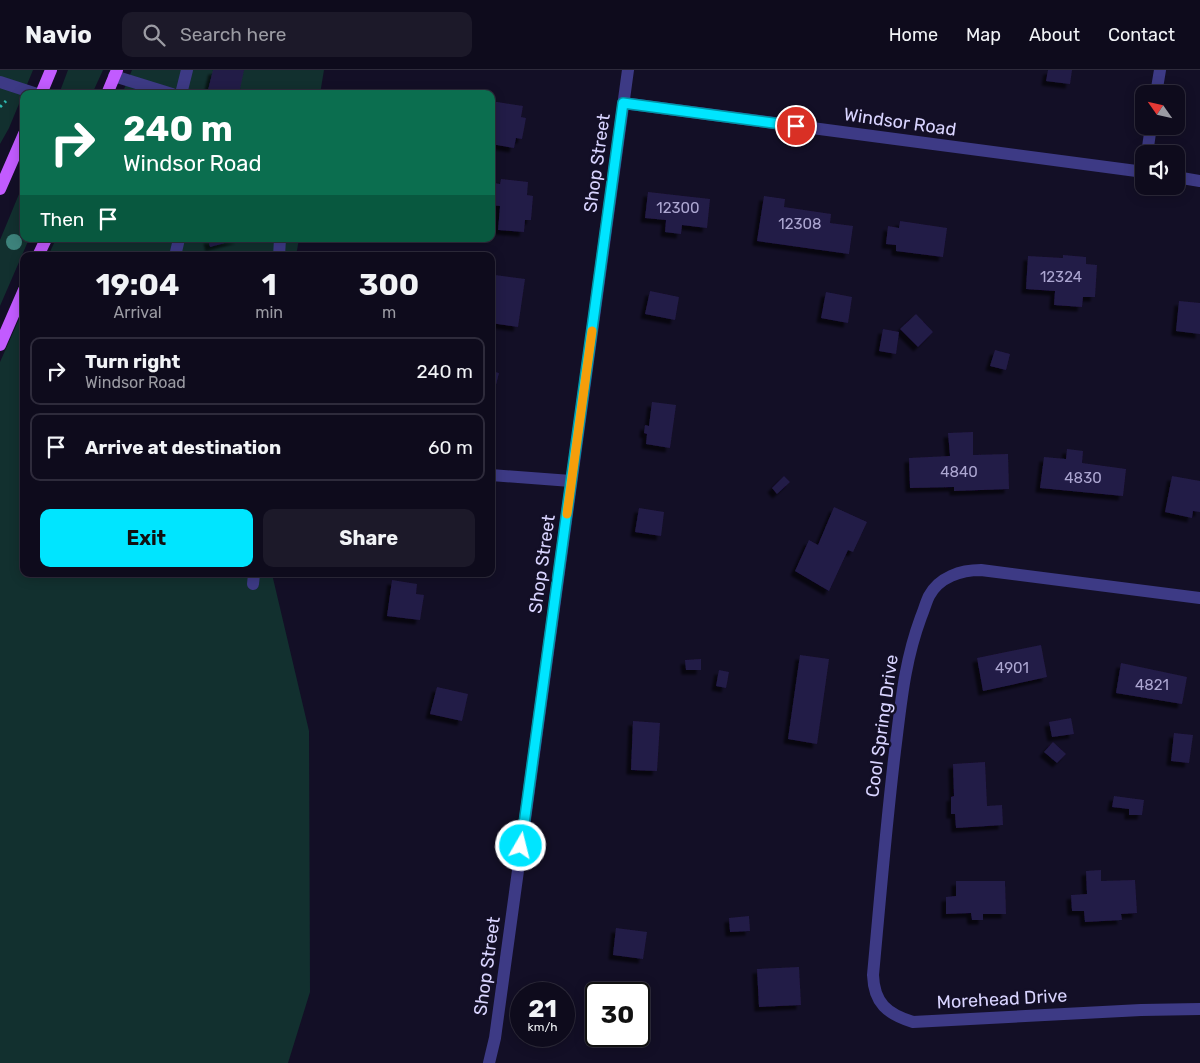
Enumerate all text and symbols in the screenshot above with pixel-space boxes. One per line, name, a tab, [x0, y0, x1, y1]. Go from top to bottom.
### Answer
search box	[122, 12, 472, 57]
text: Navio	[25, 21, 92, 49]
icon: search	[140, 21, 168, 49]
text: Search here	[180, 23, 286, 46]
text: Home	[889, 24, 938, 46]
text: Map	[966, 24, 1001, 46]
text: About	[1029, 24, 1080, 46]
text: Contact	[1108, 24, 1175, 46]
north arrow	[1135, 85, 1185, 135]
map controls	[1135, 85, 1185, 195]
street label: Windsor Road	[842, 103, 958, 141]
pin	[775, 105, 817, 147]
text: 240 m	[123, 108, 233, 150]
icon: right	[40, 110, 105, 175]
street label: Shop Street	[579, 112, 615, 214]
icon: arrive	[782, 112, 810, 140]
button: sound	[1135, 145, 1185, 195]
text: Windsor Road	[123, 150, 262, 177]
house number: 12300	[656, 199, 700, 217]
icon: arrive	[94, 205, 122, 233]
text: Then	[40, 208, 84, 231]
house number: 12308	[778, 215, 822, 233]
text: 19:04	[96, 267, 180, 303]
text: 1	[262, 267, 277, 303]
text: 300	[359, 267, 419, 303]
house number: 12324	[1040, 268, 1082, 286]
text: Arrival	[114, 303, 162, 322]
text: min	[255, 303, 283, 322]
text: m	[382, 303, 396, 322]
text: Turn right	[85, 350, 180, 373]
icon: right	[42, 357, 70, 385]
text: 240 m	[417, 360, 473, 383]
text: Windsor Road	[85, 373, 186, 392]
icon: arrive	[42, 433, 70, 461]
text: Arrive at destination	[85, 436, 281, 459]
text: 60 m	[428, 436, 473, 459]
house number: 4840	[940, 463, 978, 481]
house number: 4830	[1064, 469, 1102, 487]
button: Exit	[40, 509, 253, 567]
button: Share	[263, 509, 475, 567]
street label: Shop Street	[524, 513, 560, 615]
street label: Cool Spring Drive	[861, 653, 903, 799]
house number: 4901	[995, 659, 1029, 677]
house number: 4821	[1135, 676, 1169, 694]
position arrow	[494, 819, 546, 871]
street label: Shop Street	[469, 915, 505, 1017]
speed limit sign: 30	[585, 982, 650, 1047]
street label: Morehead Drive	[936, 985, 1068, 1013]
text: 21	[528, 994, 557, 1023]
text: km/h	[528, 1020, 557, 1034]

